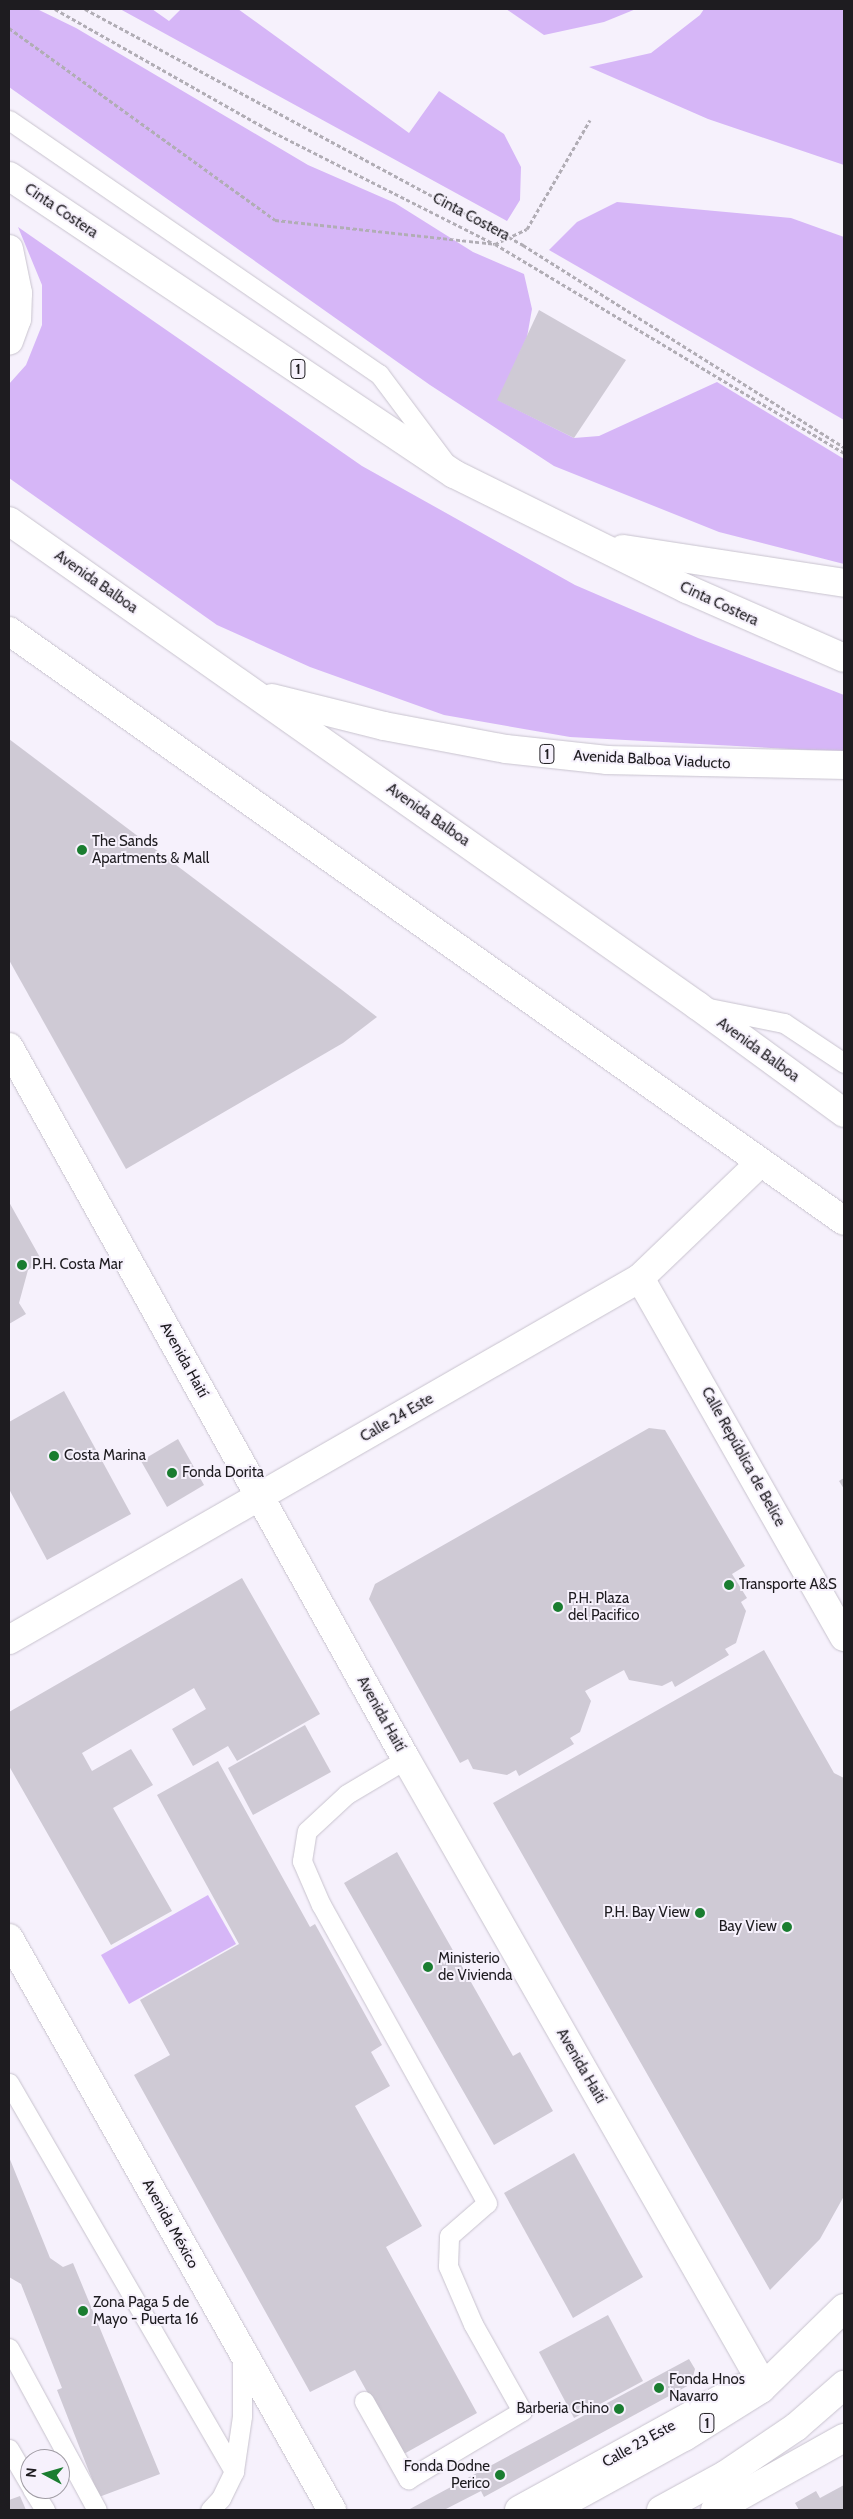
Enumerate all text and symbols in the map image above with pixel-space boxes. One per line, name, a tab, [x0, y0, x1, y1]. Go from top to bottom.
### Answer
street label: Cinta Costera	[21, 180, 101, 242]
street label: Cinta Costera	[429, 189, 513, 245]
road number: 1	[289, 358, 307, 380]
street label: Avenida Balboa	[51, 547, 141, 617]
street label: Cinta Costera	[677, 578, 761, 630]
road number: 1	[538, 742, 556, 766]
street label: Avenida Balboa Viaducto	[573, 747, 731, 773]
street label: Avenida Balboa	[383, 780, 473, 850]
place label: The Sands Apartments & Mall	[92, 832, 209, 867]
marker: The Sands Apartments & Mall	[76, 844, 88, 856]
street label: Avenida Balboa	[713, 1014, 803, 1086]
place label: P.H. Costa Mar	[32, 1256, 123, 1274]
marker: P.H. Costa Mar	[16, 1259, 28, 1271]
street label: Avenida Haití	[156, 1319, 212, 1401]
street label: Calle República de Belice	[697, 1384, 789, 1530]
street label: Calle 24 Este	[357, 1390, 437, 1446]
place label: Costa Marina	[64, 1447, 146, 1465]
marker: Costa Marina	[48, 1450, 60, 1462]
place label: Fonda Dorita	[182, 1464, 264, 1482]
marker: Fonda Dorita	[166, 1467, 178, 1479]
place label: Transporte A&S	[739, 1576, 837, 1594]
marker: Transporte A&S	[723, 1579, 735, 1591]
place label: P.H. Plaza del Pacifico	[568, 1589, 640, 1624]
marker: P.H. Plaza del Pacifico	[552, 1601, 564, 1613]
street label: Avenida Haití	[353, 1673, 409, 1755]
place label: P.H. Bay View	[604, 1904, 690, 1922]
marker: P.H. Bay View	[694, 1907, 706, 1919]
place label: Bay View	[719, 1918, 777, 1936]
marker: Bay View	[781, 1921, 793, 1933]
place label: Ministerio de Vivienda	[438, 1949, 513, 1984]
marker: Ministerio de Vivienda	[422, 1961, 434, 1973]
street label: Avenida Haití	[552, 2025, 610, 2107]
street label: Avenida México	[138, 2176, 202, 2272]
place label: Zona Paga 5 de Mayo - Puerta 16	[93, 2293, 199, 2328]
marker: Zona Paga 5 de Mayo - Puerta 16	[77, 2305, 89, 2317]
place label: Fonda Hnos Navarro	[669, 2370, 745, 2405]
marker: Fonda Hnos Navarro	[653, 2382, 665, 2394]
place label: Barberia Chino	[516, 2400, 609, 2418]
marker: Barberia Chino	[613, 2403, 625, 2415]
road number: 1	[698, 2412, 716, 2434]
street label: Calle 23 Este	[599, 2417, 679, 2471]
north arrow	[20, 2449, 70, 2499]
place label: Fonda Dodne Perico	[404, 2457, 490, 2492]
text: N	[22, 2467, 41, 2478]
marker: Fonda Dodne Perico	[494, 2469, 506, 2481]

